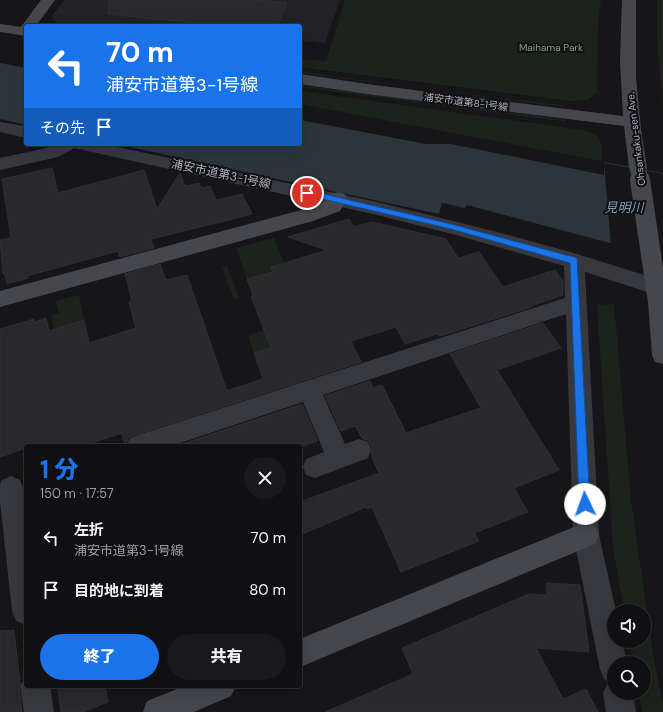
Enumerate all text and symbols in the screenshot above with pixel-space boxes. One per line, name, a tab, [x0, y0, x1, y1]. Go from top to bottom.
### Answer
text: 70 m	[106, 34, 174, 71]
icon: left	[40, 40, 92, 92]
park label: Maihama Park	[519, 41, 583, 54]
text: 浦安市道第3-1号線	[106, 73, 258, 97]
street label: 浦安市道第8-1号線	[423, 90, 509, 114]
street label: Ohsankaku-sen Ave.	[624, 91, 648, 187]
icon: arrive	[93, 116, 115, 138]
text: その先	[40, 118, 85, 138]
street label: 浦安市道第3-1号線	[170, 156, 272, 192]
pin	[290, 176, 324, 210]
icon: arrive	[296, 182, 318, 204]
water label: 見明川	[604, 199, 645, 216]
text: 1 分	[40, 454, 78, 485]
button: close	[244, 457, 286, 499]
position arrow	[564, 483, 606, 525]
text: 150 m · 17:57	[40, 485, 114, 502]
text: 左折	[74, 520, 104, 540]
icon: left	[40, 527, 62, 549]
text: 70 m	[251, 528, 286, 548]
text: 浦安市道第3-1号線	[74, 542, 184, 559]
icon: arrive	[40, 579, 62, 601]
text: 80 m	[249, 580, 286, 600]
text: 目的地に到着	[74, 581, 164, 601]
map controls	[607, 604, 651, 700]
button: sound	[607, 604, 651, 648]
button: 終了	[40, 634, 159, 680]
button: 共有	[167, 634, 286, 680]
button: search	[607, 656, 651, 700]

